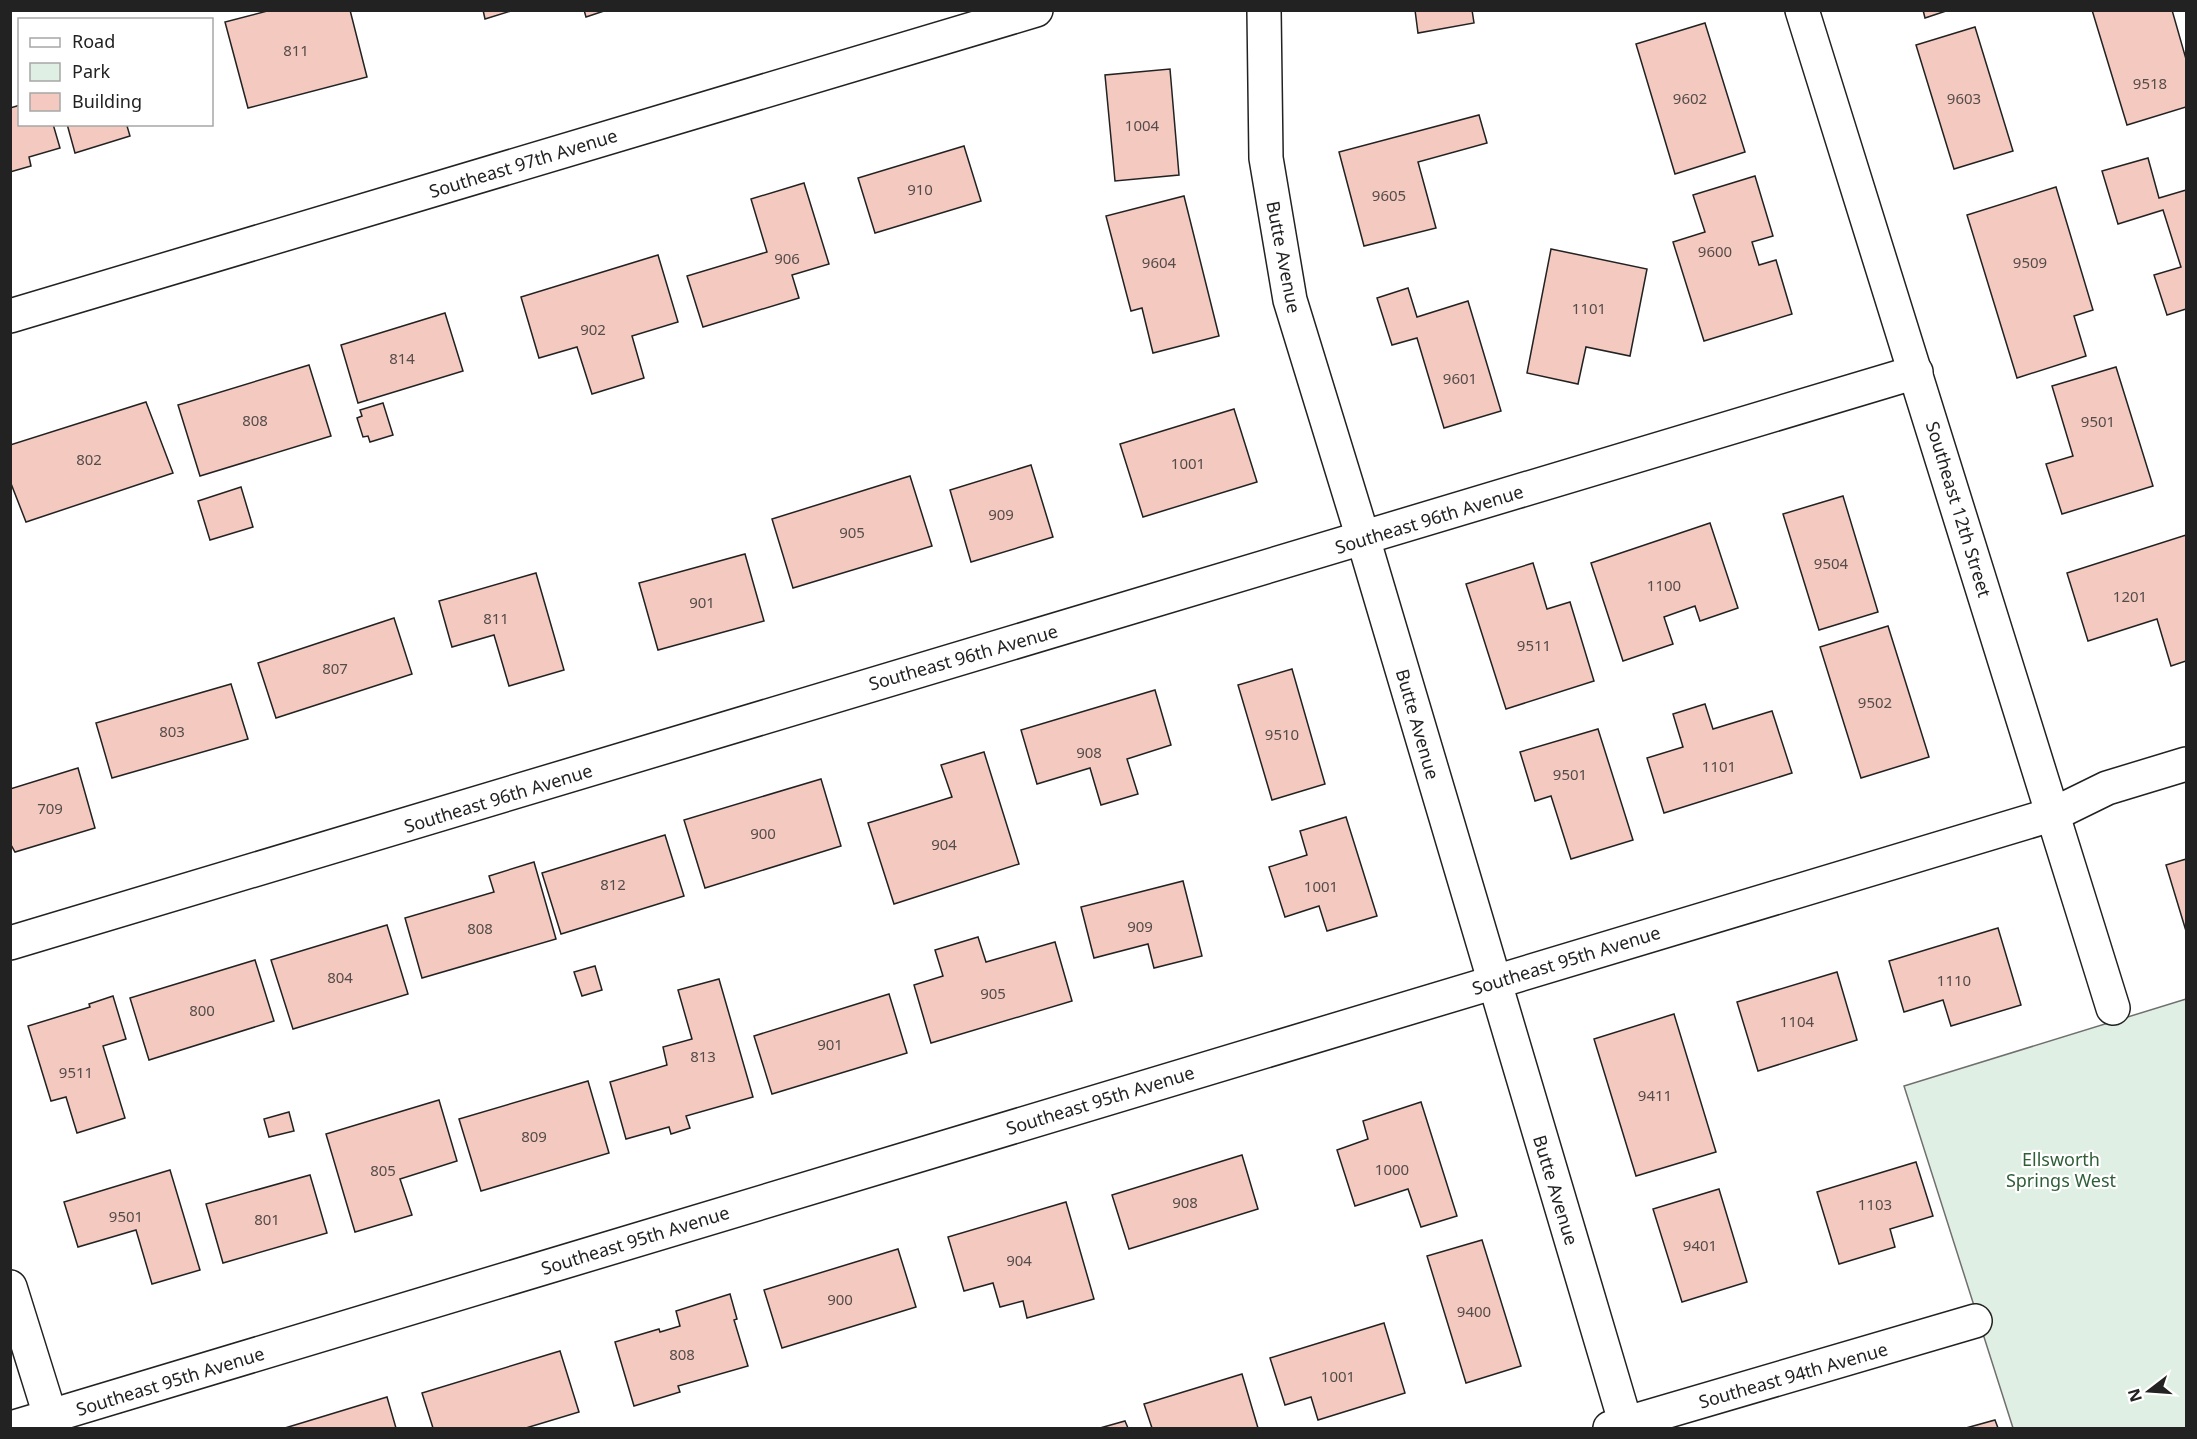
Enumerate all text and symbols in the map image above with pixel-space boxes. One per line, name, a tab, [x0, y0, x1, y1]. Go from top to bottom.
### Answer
legend	[18, 18, 213, 126]
text: Road	[72, 29, 115, 53]
house number: 811	[283, 40, 309, 60]
text: Park	[72, 59, 110, 83]
house number: 9518	[2133, 73, 2167, 93]
house number: 9602	[1673, 88, 1707, 108]
house number: 9603	[1947, 88, 1981, 108]
text: Building	[72, 89, 142, 113]
house number: 1004	[1125, 115, 1160, 135]
street label: Southeast 97th Avenue	[426, 123, 620, 203]
house number: 910	[907, 179, 933, 199]
house number: 9605	[1372, 185, 1406, 205]
street label: Butte Avenue	[1261, 199, 1307, 315]
house number: 9600	[1698, 241, 1732, 261]
house number: 906	[774, 248, 800, 268]
house number: 9604	[1142, 252, 1177, 272]
house number: 9509	[2013, 252, 2047, 272]
house number: 1101	[1572, 298, 1606, 318]
house number: 902	[580, 319, 606, 339]
house number: 814	[389, 348, 415, 368]
house number: 9601	[1443, 368, 1477, 388]
house number: 808	[242, 410, 268, 430]
house number: 9501	[2081, 411, 2115, 431]
street label: Southeast 12th Street	[1921, 418, 1997, 600]
house number: 802	[76, 449, 102, 469]
house number: 1001	[1171, 453, 1205, 473]
street label: Southeast 96th Avenue	[1332, 479, 1526, 559]
house number: 909	[988, 504, 1014, 524]
house number: 905	[839, 522, 865, 542]
house number: 9504	[1814, 553, 1849, 573]
house number: 1100	[1647, 575, 1681, 595]
house number: 1201	[2113, 586, 2147, 606]
house number: 901	[689, 592, 715, 612]
house number: 811	[483, 608, 509, 628]
street label: Southeast 96th Avenue	[866, 618, 1060, 696]
house number: 9511	[1517, 635, 1551, 655]
house number: 807	[322, 658, 348, 678]
street label: Butte Avenue	[1391, 666, 1445, 782]
house number: 9502	[1858, 692, 1892, 712]
house number: 803	[159, 721, 185, 741]
house number: 9510	[1265, 724, 1299, 744]
house number: 908	[1076, 742, 1102, 762]
house number: 1101	[1702, 756, 1736, 776]
street label: Southeast 96th Avenue	[401, 758, 595, 838]
house number: 9501	[1553, 764, 1587, 784]
house number: 709	[37, 798, 63, 818]
house number: 900	[750, 823, 776, 843]
house number: 904	[931, 834, 957, 854]
house number: 812	[600, 874, 626, 894]
house number: 1001	[1304, 876, 1338, 896]
house number: 909	[1127, 916, 1153, 936]
house number: 808	[467, 918, 493, 938]
street label: Southeast 95th Avenue	[1469, 920, 1663, 1000]
house number: 804	[327, 967, 353, 987]
house number: 1110	[1937, 970, 1971, 990]
house number: 905	[980, 983, 1006, 1003]
house number: 800	[189, 1000, 215, 1020]
house number: 1104	[1780, 1011, 1815, 1031]
house number: 901	[817, 1034, 843, 1054]
house number: 813	[690, 1046, 716, 1066]
street label: Southeast 95th Avenue	[1003, 1060, 1197, 1140]
house number: 9511	[59, 1062, 93, 1082]
house number: 9411	[1638, 1085, 1672, 1105]
house number: 809	[521, 1126, 547, 1146]
street label: Butte Avenue	[1528, 1132, 1584, 1248]
park label: Ellsworth Springs West	[2006, 1147, 2117, 1192]
house number: 1000	[1375, 1159, 1409, 1179]
house number: 805	[370, 1160, 396, 1180]
house number: 908	[1172, 1192, 1198, 1212]
house number: 1103	[1858, 1194, 1892, 1214]
street label: Southeast 95th Avenue	[538, 1200, 732, 1280]
house number: 9501	[109, 1206, 143, 1226]
house number: 801	[254, 1209, 280, 1229]
house number: 9401	[1683, 1235, 1717, 1255]
house number: 904	[1006, 1250, 1032, 1270]
house number: 900	[827, 1289, 853, 1309]
house number: 9400	[1457, 1301, 1491, 1321]
street label: Southeast 94th Avenue	[1696, 1336, 1890, 1414]
street label: Southeast 95th Avenue	[73, 1341, 267, 1421]
house number: 808	[669, 1344, 695, 1364]
north arrow	[2119, 1361, 2179, 1421]
house number: 1001	[1321, 1366, 1355, 1386]
text: N	[2122, 1386, 2147, 1405]

